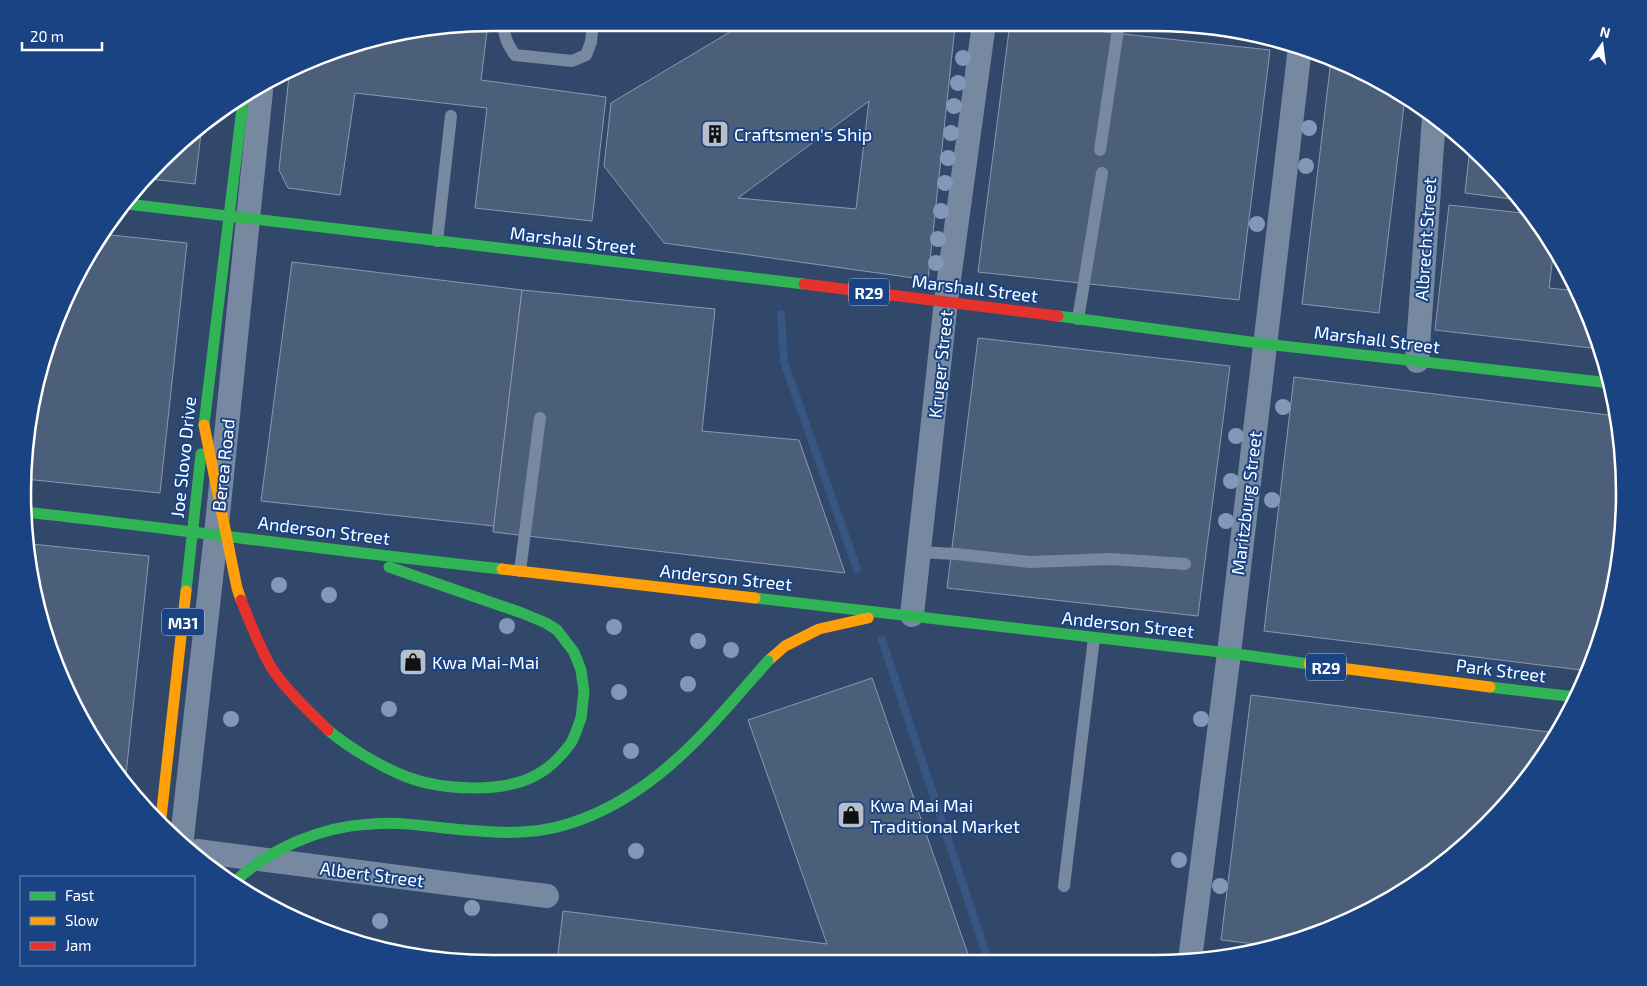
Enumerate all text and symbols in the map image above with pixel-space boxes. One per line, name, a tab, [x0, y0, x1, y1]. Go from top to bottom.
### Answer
scale bar	[22, 20, 102, 52]
north arrow	[1577, 20, 1627, 70]
text: N	[1598, 22, 1612, 41]
text: 20 m	[30, 27, 64, 45]
building icon: Craftsmen's Ship	[700, 119, 730, 149]
place label: Craftsmen's Ship	[734, 123, 872, 145]
street label: Albrecht Street	[1410, 176, 1440, 301]
street label: Marshall Street	[509, 221, 637, 259]
street label: Marshall Street	[911, 269, 1039, 307]
road number: R29	[849, 278, 889, 306]
street label: Kruger Street	[923, 309, 957, 419]
street label: Marshall Street	[1313, 320, 1441, 358]
street label: Joe Slovo Drive	[166, 395, 200, 519]
street label: Berea Road	[207, 418, 239, 512]
street label: Maritzburg Street	[1226, 429, 1266, 576]
street label: Anderson Street	[257, 511, 391, 549]
street label: Anderson Street	[659, 559, 793, 595]
street label: Anderson Street	[1061, 606, 1195, 642]
road number: M31	[162, 608, 204, 636]
shop icon: Kwa Mai-Mai	[398, 647, 428, 677]
place label: Kwa Mai-Mai	[432, 651, 539, 673]
road number: R29	[1306, 654, 1346, 680]
street label: Park Street	[1455, 654, 1547, 686]
place label: Kwa Mai Mai Traditional Market	[870, 794, 1020, 837]
shop icon: Kwa Mai Mai Traditional Market	[836, 800, 866, 830]
street label: Albert Street	[319, 857, 425, 891]
legend	[20, 876, 195, 966]
text: Fast	[65, 886, 95, 904]
text: Slow	[65, 911, 99, 929]
text: Jam	[65, 936, 91, 954]

